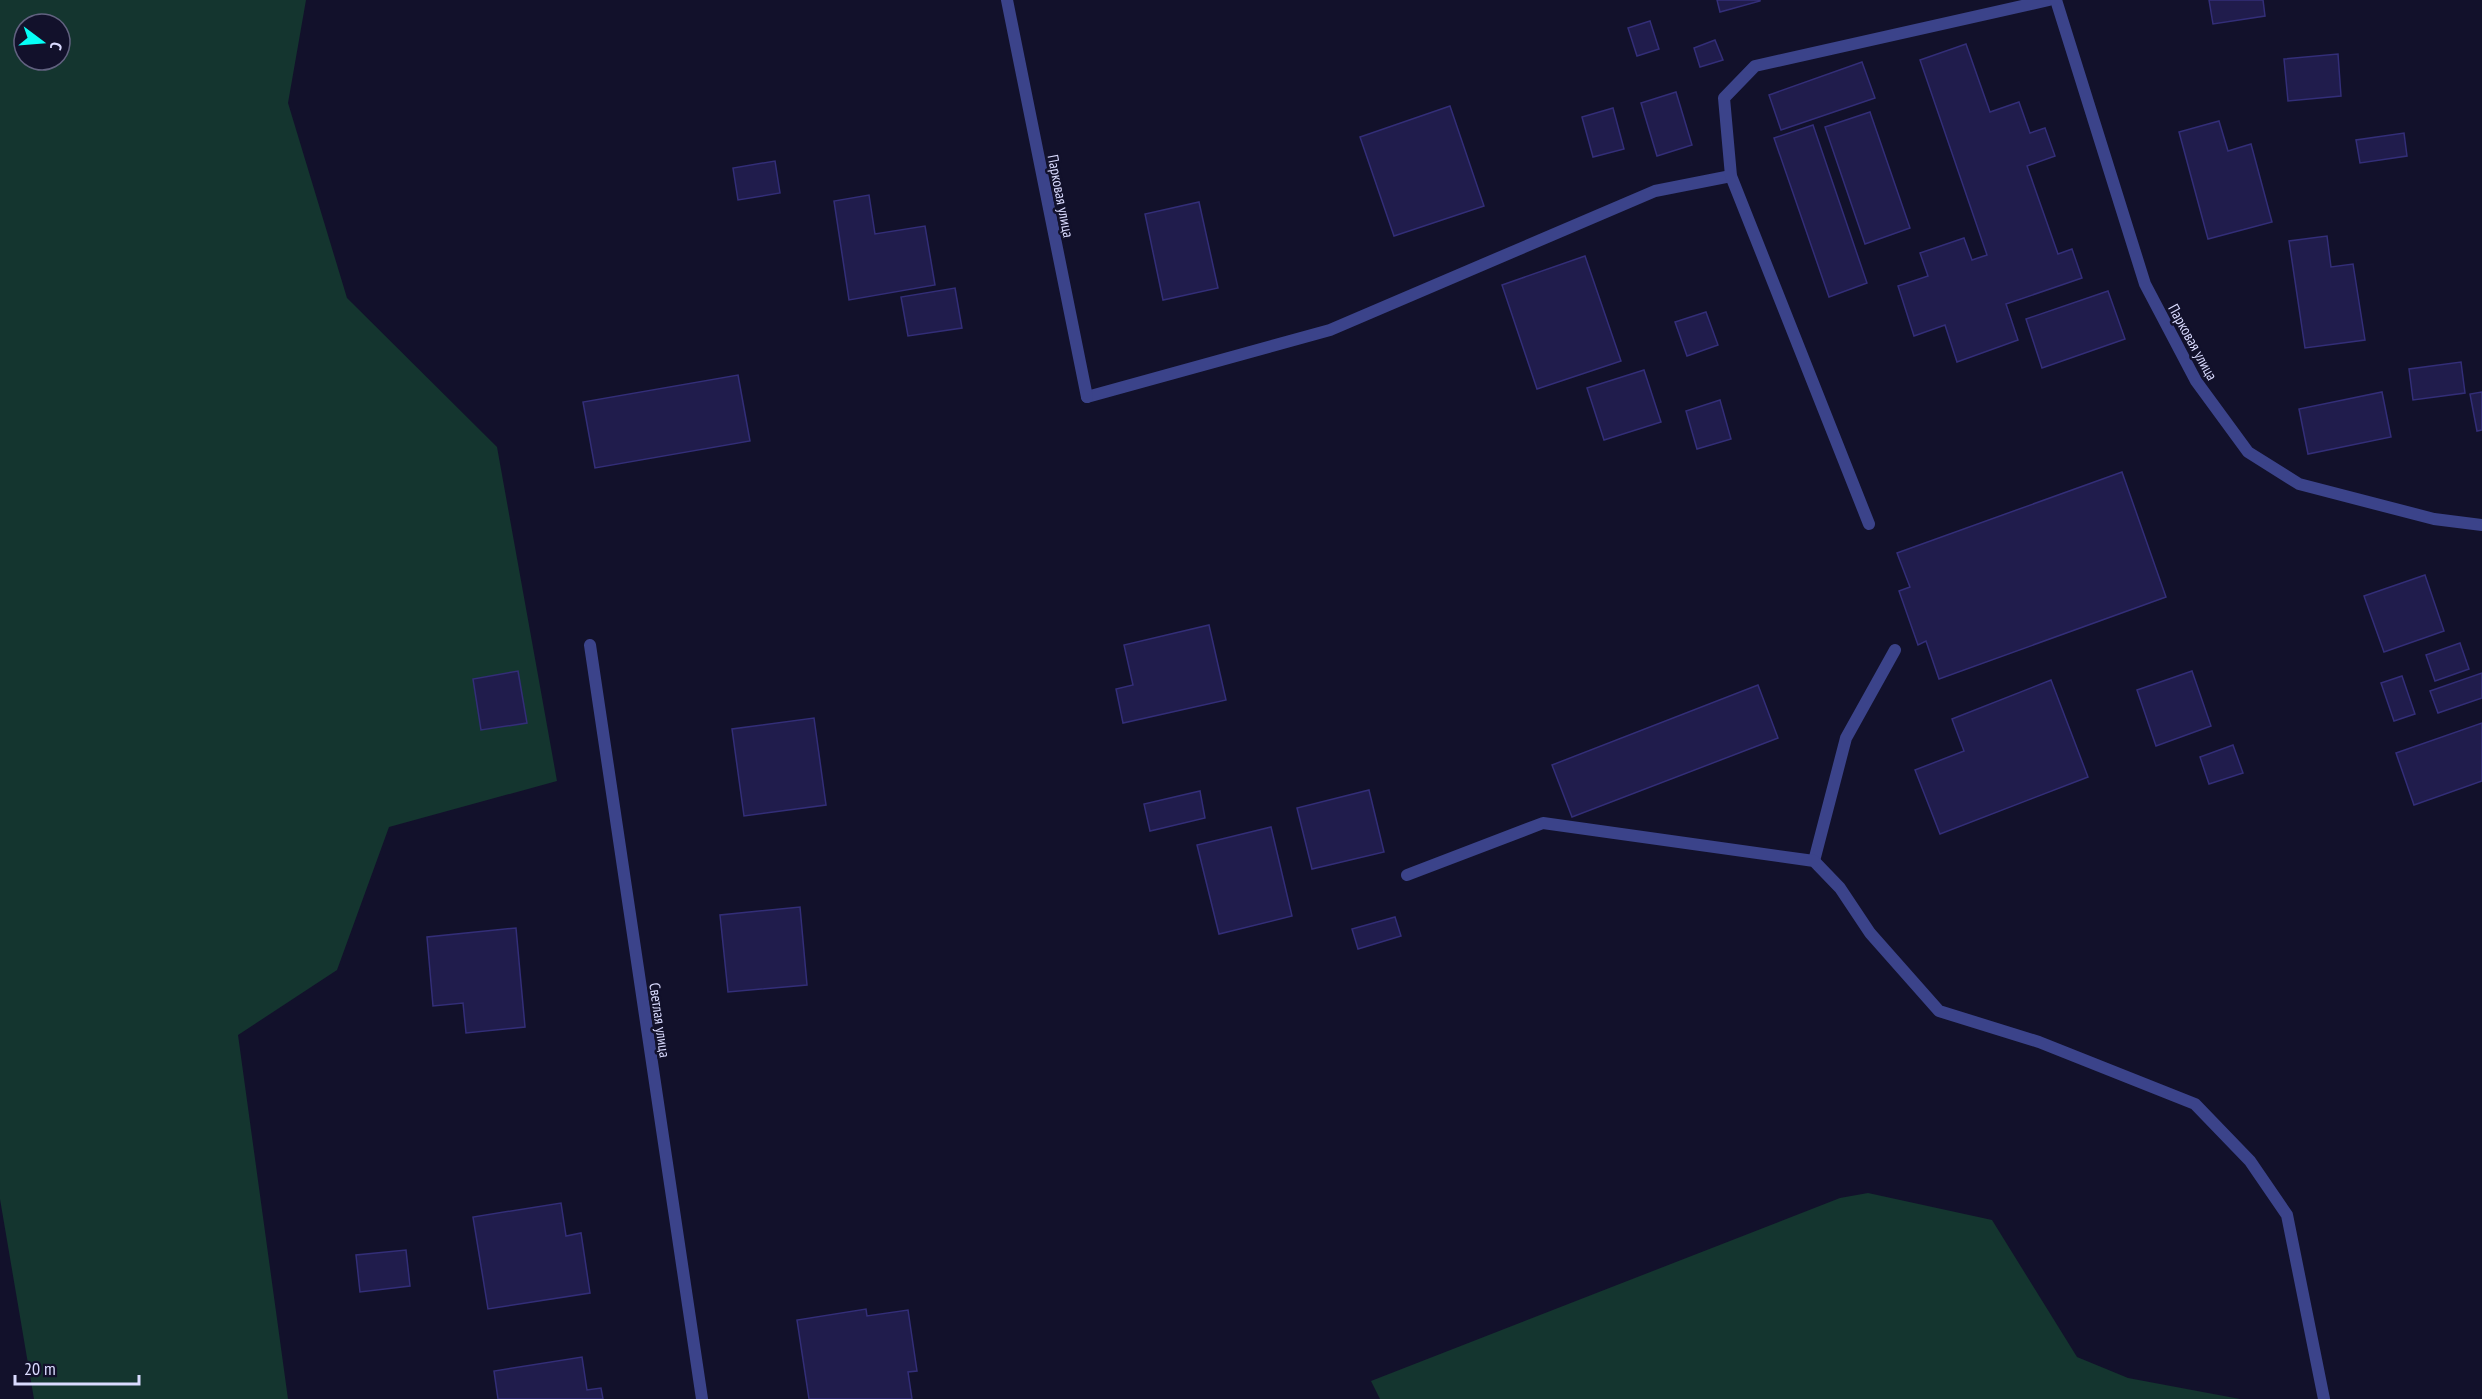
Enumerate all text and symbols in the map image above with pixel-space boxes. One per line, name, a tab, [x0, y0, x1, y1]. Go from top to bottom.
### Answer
north arrow	[12, 12, 72, 72]
text: С	[46, 40, 67, 53]
street label: Парковая улица	[1044, 153, 1078, 239]
street label: Парковая улица	[2164, 301, 2222, 383]
street label: Светлая улица	[645, 981, 675, 1059]
scale bar	[15, 1348, 140, 1386]
text: 20 m	[24, 1357, 56, 1380]

